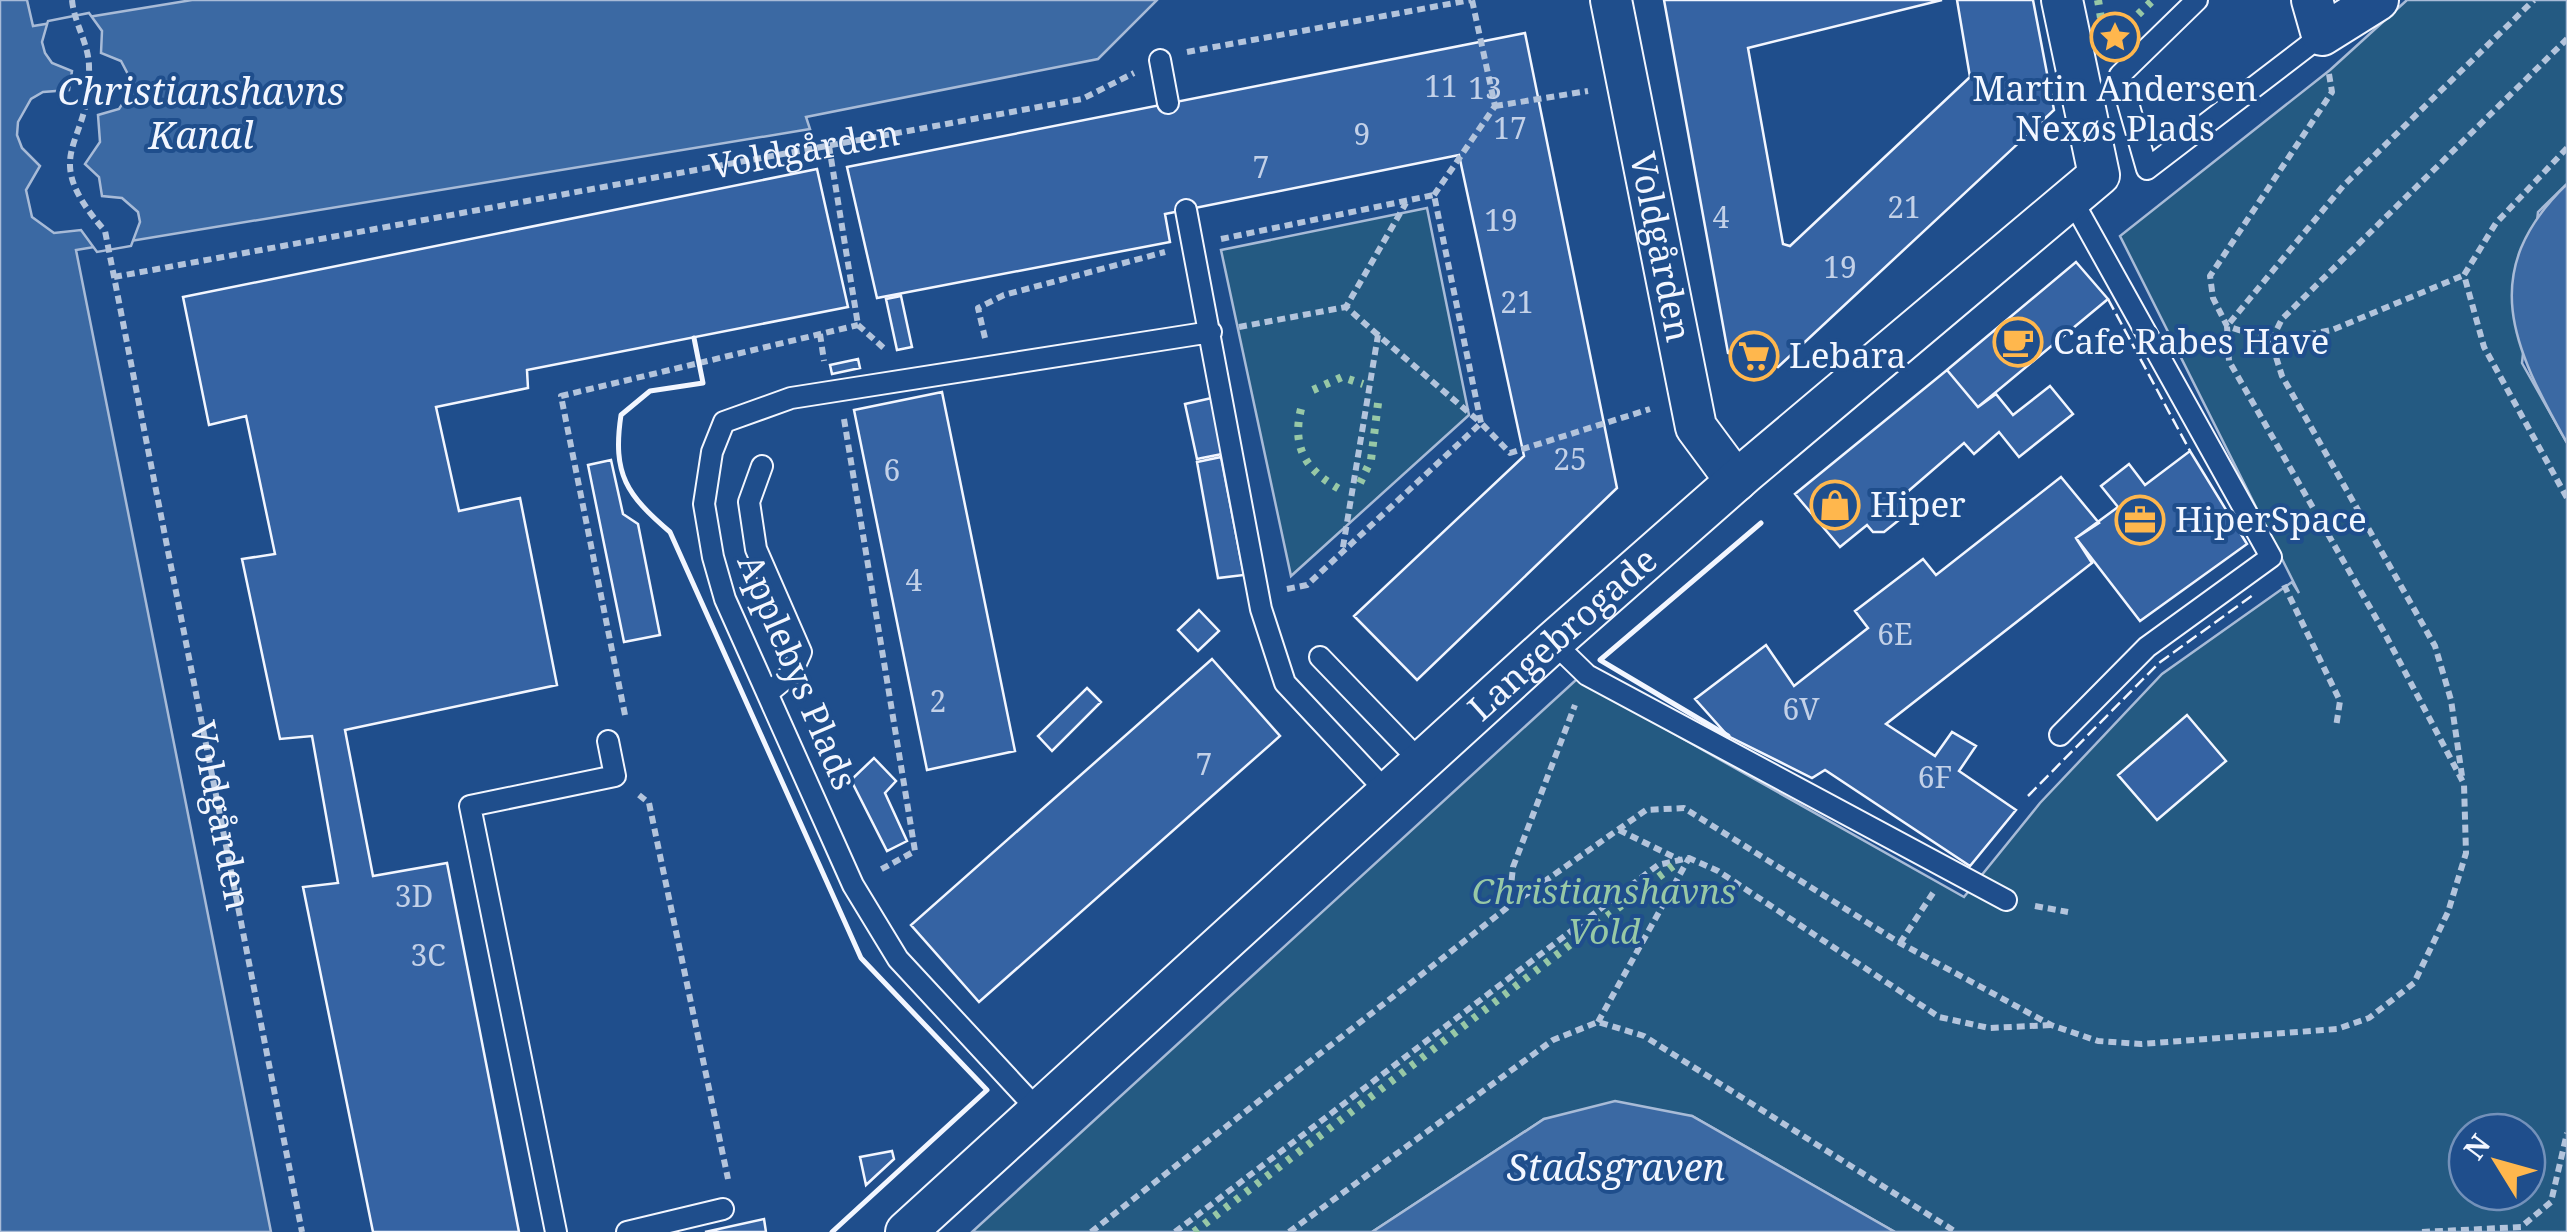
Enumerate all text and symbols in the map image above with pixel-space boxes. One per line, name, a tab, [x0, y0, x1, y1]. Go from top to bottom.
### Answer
place icon: Martin Andersen Nexøs Plads	[2089, 11, 2141, 63]
water label: Christianshavns Kanal	[57, 64, 345, 160]
place label: Martin Andersen Nexøs Plads	[1972, 64, 2258, 151]
house number: 11	[1424, 65, 1458, 106]
house number: 13	[1468, 67, 1502, 108]
house number: 17	[1493, 107, 1527, 148]
street label: Voldgården	[706, 108, 903, 189]
house number: 9	[1354, 113, 1370, 154]
house number: 7	[1253, 146, 1269, 187]
street label: Voldgården	[1620, 148, 1703, 346]
house number: 21	[1887, 186, 1921, 227]
house number: 4	[1713, 196, 1730, 237]
house number: 19	[1484, 199, 1518, 240]
house number: 19	[1823, 246, 1857, 287]
house number: 21	[1500, 281, 1534, 322]
cafe icon: Cafe Rabes Have	[1992, 316, 2044, 368]
place label: Cafe Rabes Have	[2053, 317, 2329, 364]
supermarket icon: Lebara	[1728, 330, 1780, 382]
place label: Lebara	[1789, 331, 1906, 378]
house number: 25	[1553, 438, 1587, 479]
house number: 6	[884, 449, 900, 490]
shop icon: Hiper	[1809, 479, 1861, 531]
place label: Hiper	[1870, 480, 1966, 527]
office icon: HiperSpace	[2114, 494, 2166, 546]
place label: HiperSpace	[2175, 495, 2367, 542]
street label: Langebrogade	[1457, 536, 1666, 730]
street label: Applebys Plads	[728, 546, 869, 796]
house number: 4	[906, 559, 923, 600]
house number: 6E	[1877, 613, 1913, 654]
house number: 2	[930, 680, 946, 721]
house number: 6V	[1782, 688, 1820, 729]
street label: Voldgården	[180, 717, 263, 914]
house number: 7	[1196, 743, 1212, 784]
house number: 6F	[1918, 756, 1952, 797]
park label: Christianshavns Vold	[1472, 867, 1736, 954]
house number: 3D	[395, 875, 433, 916]
house number: 3C	[410, 934, 446, 975]
north arrow	[2447, 1112, 2547, 1212]
text: N	[2454, 1126, 2498, 1167]
water label: Stadsgraven	[1507, 1140, 1725, 1192]

